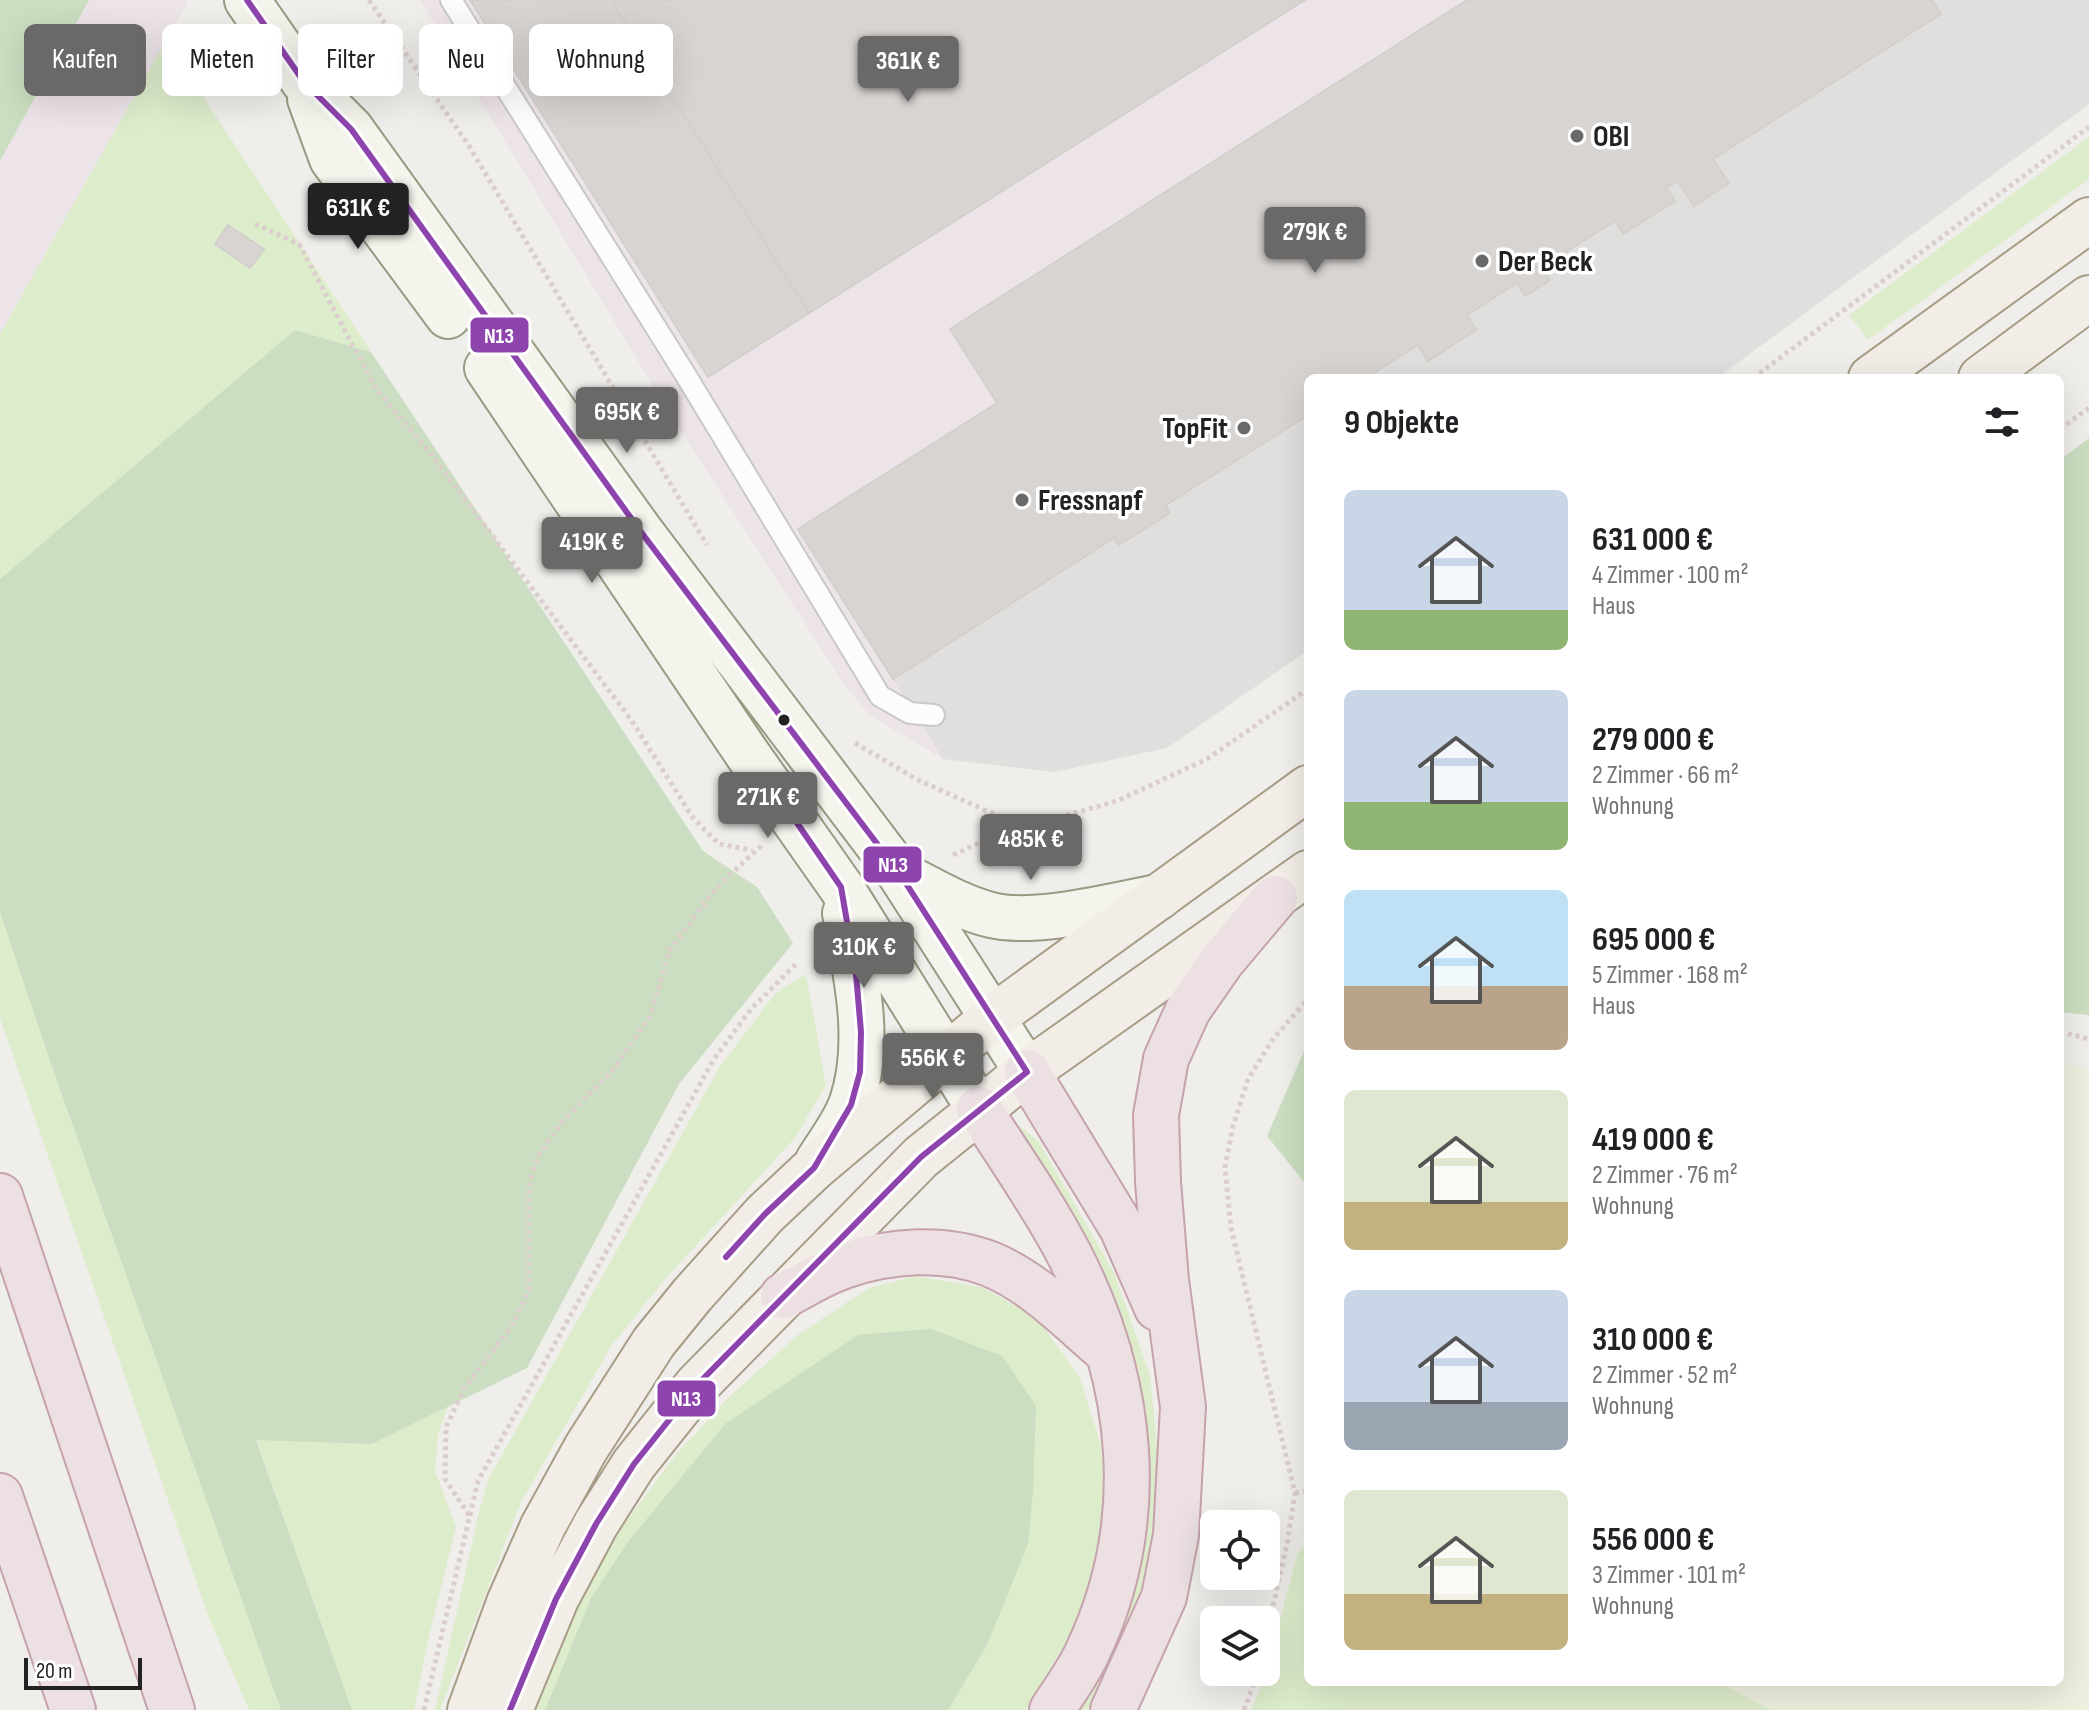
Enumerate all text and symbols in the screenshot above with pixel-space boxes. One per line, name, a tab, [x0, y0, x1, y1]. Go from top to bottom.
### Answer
chip: Kaufen	[24, 24, 146, 96]
chip: Mieten	[162, 24, 282, 96]
chip: Filter	[298, 24, 403, 96]
chip: Neu	[419, 24, 513, 96]
chip: Wohnung	[529, 24, 673, 96]
pin: 361K €	[843, 36, 973, 104]
text: 361K €	[876, 46, 940, 77]
place label: OBI	[1593, 119, 1630, 155]
marker: OBI	[1568, 127, 1586, 145]
pin: 631K €	[293, 183, 423, 251]
text: 631K €	[326, 193, 390, 224]
pin: 279K €	[1250, 207, 1380, 275]
text: 279K €	[1282, 217, 1348, 248]
place label: Der Beck	[1498, 244, 1593, 280]
marker: Der Beck	[1473, 252, 1491, 270]
line badge: N13	[469, 316, 530, 354]
text: N13	[484, 323, 514, 350]
pin: 695K €	[562, 387, 692, 455]
text: 695K €	[594, 397, 660, 428]
icon: filters	[1980, 400, 2024, 444]
text: 9 Objekte	[1344, 402, 1459, 443]
place label: TopFit	[1162, 411, 1228, 447]
marker: TopFit	[1235, 419, 1253, 437]
place label: Fressnapf	[1038, 483, 1143, 519]
marker: Fressnapf	[1013, 491, 1031, 509]
pin: 419K €	[527, 517, 657, 585]
text: 631 000 €	[1592, 519, 1713, 560]
icon: home	[1408, 522, 1504, 618]
text: 419K €	[560, 527, 624, 558]
text: 4 Zimmer · 100 m²	[1592, 560, 1749, 591]
text: Haus	[1592, 591, 1635, 622]
unlabelled marker	[776, 712, 792, 728]
text: 279 000 €	[1592, 719, 1714, 760]
icon: home	[1408, 722, 1504, 818]
text: 2 Zimmer · 66 m²	[1592, 760, 1739, 791]
pin: 271K €	[703, 772, 833, 840]
text: 271K €	[736, 782, 800, 813]
text: Wohnung	[1592, 791, 1674, 822]
pin: 485K €	[966, 814, 1096, 882]
text: 485K €	[998, 824, 1064, 855]
line badge: N13	[862, 845, 923, 884]
text: N13	[878, 852, 908, 879]
text: 695 000 €	[1592, 919, 1715, 960]
pin: 310K €	[799, 922, 929, 990]
icon: home	[1408, 922, 1504, 1018]
text: 310K €	[832, 932, 896, 963]
text: 5 Zimmer · 168 m²	[1592, 960, 1748, 991]
text: Haus	[1592, 991, 1635, 1022]
pin: 556K €	[868, 1033, 998, 1101]
text: 556K €	[900, 1043, 966, 1074]
text: 419 000 €	[1592, 1119, 1714, 1160]
icon: home	[1408, 1122, 1504, 1218]
text: 2 Zimmer · 76 m²	[1592, 1160, 1738, 1191]
text: Wohnung	[1592, 1191, 1674, 1222]
text: 310 000 €	[1592, 1319, 1713, 1360]
icon: home	[1408, 1322, 1504, 1418]
text: 2 Zimmer · 52 m²	[1592, 1360, 1737, 1391]
line badge: N13	[656, 1379, 717, 1418]
text: N13	[671, 1386, 701, 1413]
text: Wohnung	[1592, 1391, 1674, 1422]
map controls	[1200, 1510, 1280, 1686]
button: locate	[1200, 1510, 1280, 1590]
text: 556 000 €	[1592, 1519, 1714, 1560]
icon: home	[1408, 1522, 1504, 1618]
text: 3 Zimmer · 101 m²	[1592, 1560, 1746, 1591]
text: Wohnung	[1592, 1591, 1674, 1622]
button: layers	[1200, 1606, 1280, 1686]
scale bar	[24, 1654, 142, 1690]
text: 20 m	[36, 1658, 73, 1685]

